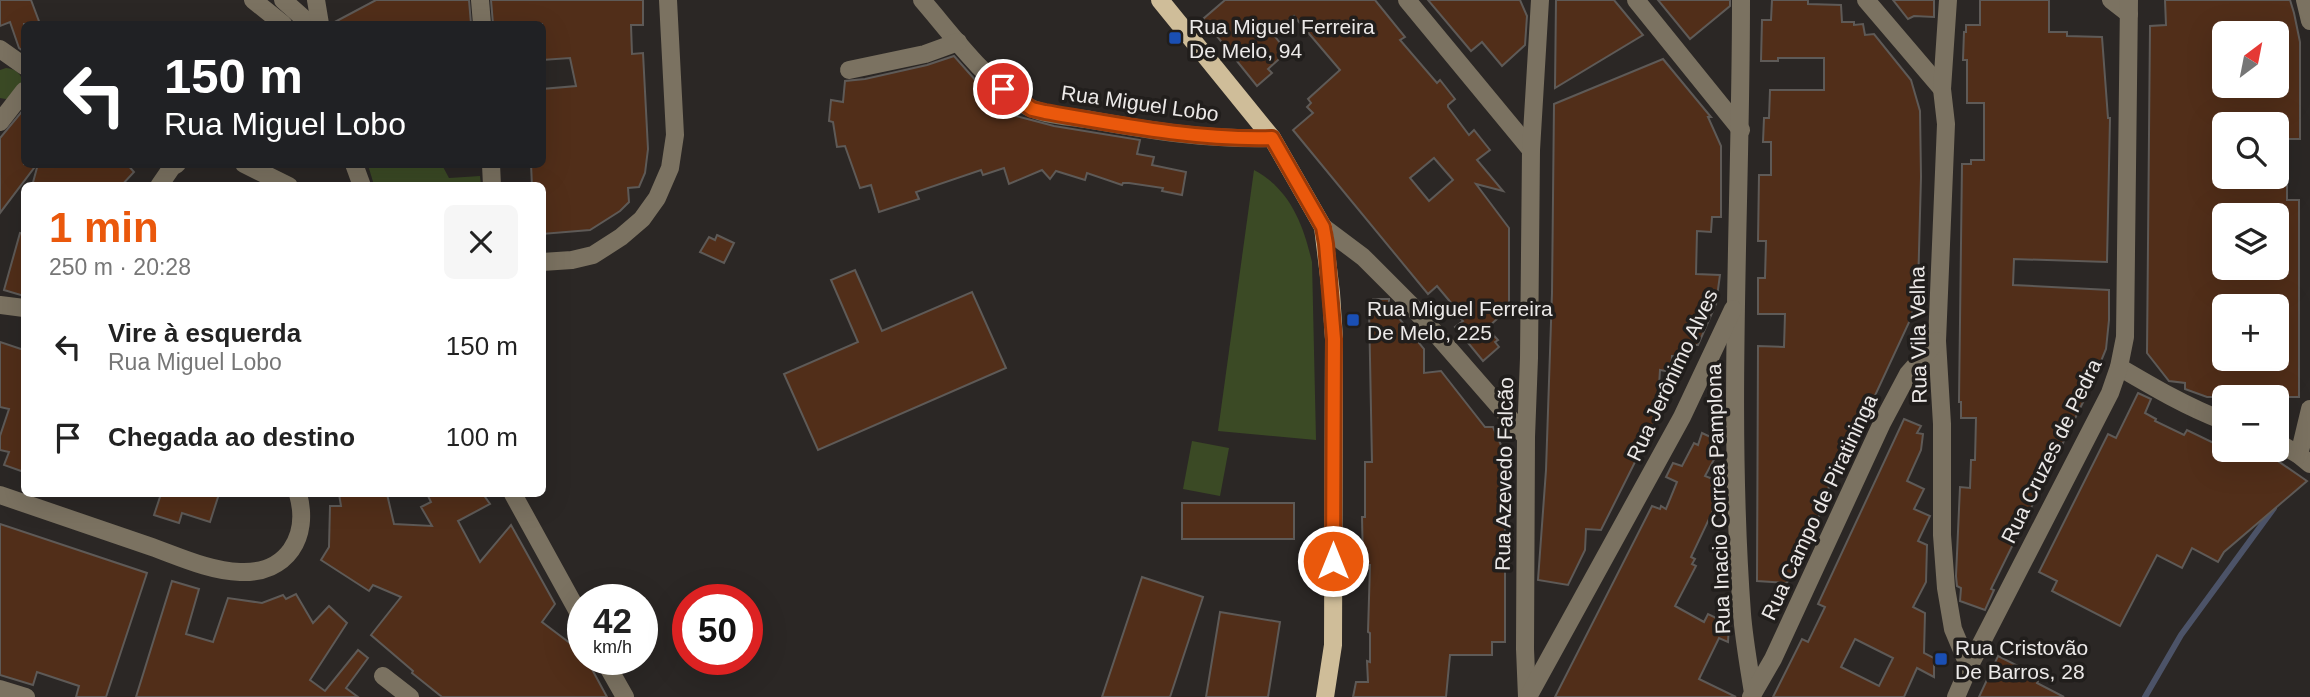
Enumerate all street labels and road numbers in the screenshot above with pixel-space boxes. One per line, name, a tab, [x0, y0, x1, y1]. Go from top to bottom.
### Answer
street label: Rua Miguel Lobo	[1060, 81, 1220, 125]
street label: Rua Vila Velha	[1905, 266, 1931, 404]
street label: Rua Jerônimo Alves	[1622, 286, 1722, 464]
street label: Rua Cruzes de Pedra	[1996, 355, 2106, 547]
street label: Rua Inacio Correa Pamplona	[1702, 363, 1734, 635]
street label: Rua Azevedo Falcão	[1491, 377, 1517, 571]
street label: Rua Campo de Piratininga	[1757, 390, 1882, 623]

